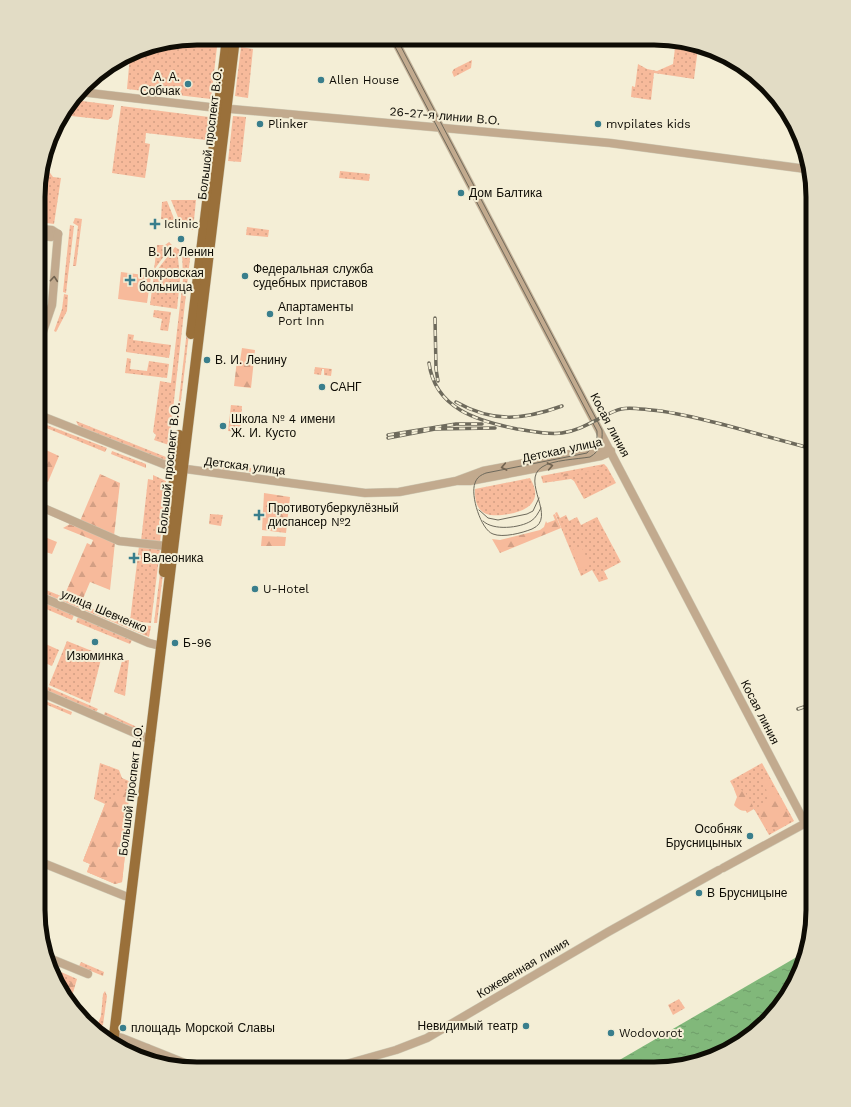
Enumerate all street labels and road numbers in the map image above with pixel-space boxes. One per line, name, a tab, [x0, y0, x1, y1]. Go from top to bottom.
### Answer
street label: Большой проспект В.О.	[195, 67, 225, 201]
street label: 26-27-я линии В.О.	[389, 104, 501, 128]
street label: Косая линия	[587, 391, 633, 459]
street label: Большой проспект В.О.	[155, 401, 183, 535]
street label: Детская улица	[521, 435, 604, 465]
street label: Детская улица	[204, 454, 287, 478]
street label: улица Шевченко	[59, 587, 149, 636]
street label: Косая линия	[738, 677, 782, 747]
street label: Большой проспект В.О.	[116, 723, 146, 857]
street label: Кожевенная линия	[474, 935, 572, 1001]

